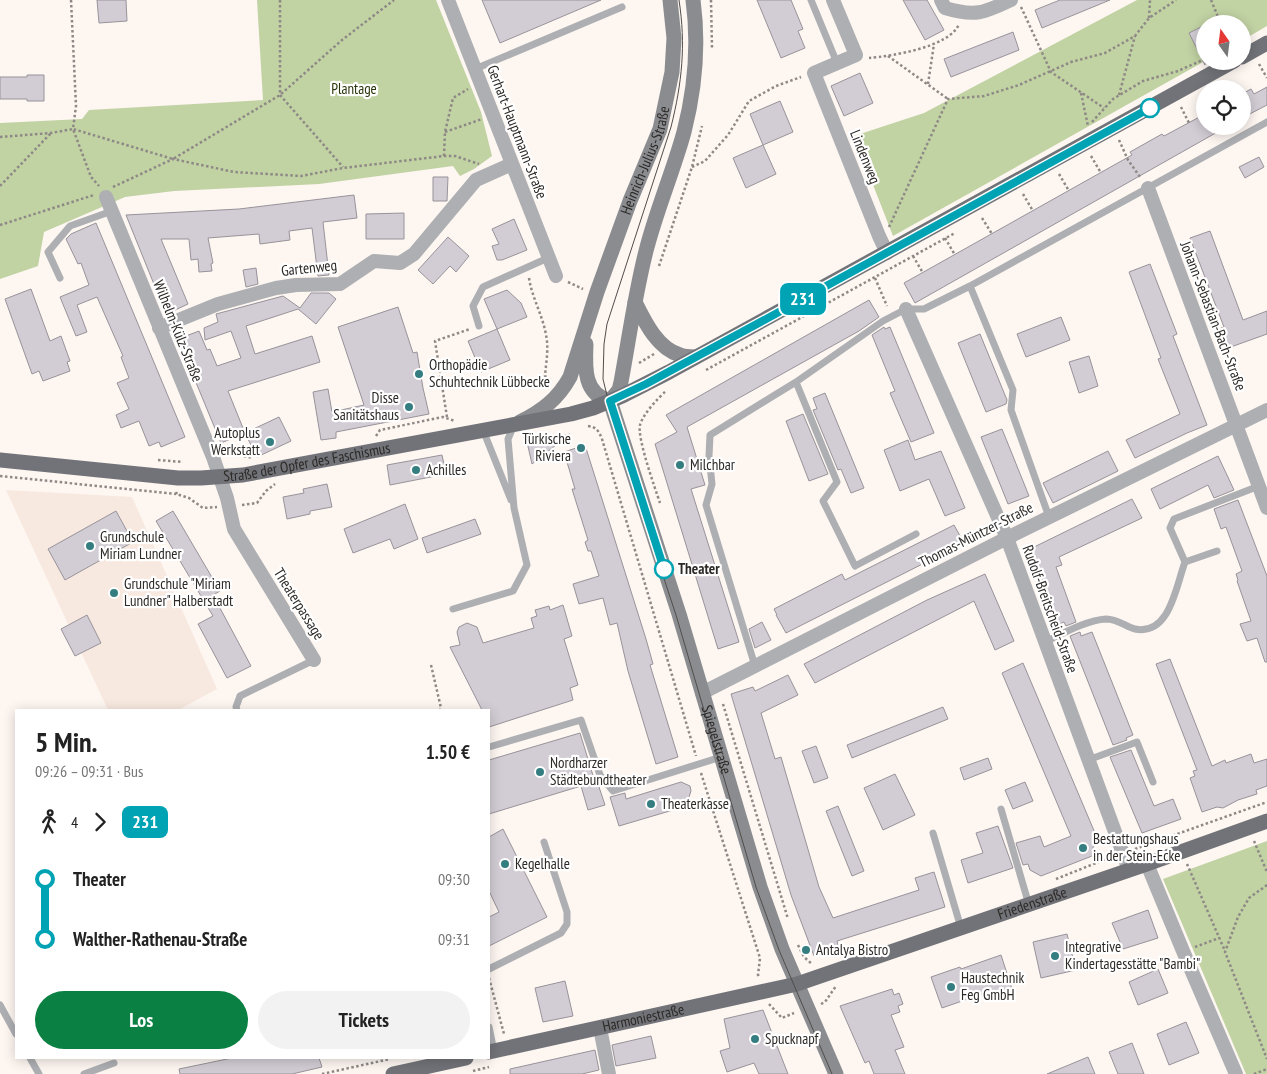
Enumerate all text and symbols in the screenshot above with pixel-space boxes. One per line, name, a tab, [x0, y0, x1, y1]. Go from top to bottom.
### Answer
north arrow	[1196, 15, 1251, 70]
map controls	[1196, 15, 1251, 135]
street label: Gerhart-Hauptmann-Straße	[483, 62, 552, 201]
park label: Plantage	[331, 79, 377, 98]
button: locate	[1196, 80, 1251, 135]
unlabelled marker	[1140, 98, 1160, 118]
street label: Heinrich-Julius-Straße	[616, 104, 674, 217]
street label: Lindenweg	[846, 127, 885, 187]
street label: Johann-Sebastian-Bach-Straße	[1176, 238, 1251, 393]
street label: Gartenweg	[280, 255, 338, 280]
street label: Wilhelm-Külz-Straße	[149, 277, 208, 384]
line badge: 231	[774, 283, 832, 315]
text: 231	[790, 287, 816, 310]
place label: Orthopädie Schuhtechnik Lübbecke	[429, 355, 550, 391]
marker: Orthopädie Schuhtechnik Lübbecke	[413, 368, 425, 380]
place label: Disse Sanitätshaus	[333, 388, 399, 424]
marker: Disse Sanitätshaus	[403, 401, 415, 413]
place label: Autoplus Werkstatt	[211, 423, 260, 459]
place label: Türkische Riviera	[522, 429, 571, 465]
marker: Autoplus Werkstatt	[264, 436, 276, 448]
street label: Straße der Opfer des Faschismus	[223, 438, 392, 485]
marker: Türkische Riviera	[575, 442, 587, 454]
place label: Milchbar	[690, 455, 736, 474]
marker: Milchbar	[674, 459, 686, 471]
place label: Achilles	[426, 460, 466, 479]
marker: Achilles	[410, 464, 422, 476]
street label: Thomas-Müntzer-Straße	[915, 498, 1036, 572]
place label: Grundschule Miriam Lundner	[100, 527, 183, 563]
marker: Grundschule Miriam Lundner	[84, 540, 96, 552]
street label: Rudolf-Breitscheid-Straße	[1019, 542, 1082, 675]
marker: Theater	[654, 559, 674, 579]
place label: Theater	[678, 559, 720, 578]
street label: Theaterpassage	[270, 564, 329, 643]
place label: Grundschule "Miriam Lundner" Halberstadt	[124, 574, 233, 610]
marker: Grundschule "Miriam Lundner" Halberstadt	[108, 587, 120, 599]
street label: Spiegelstraße	[698, 703, 736, 776]
text: 5 Min.	[35, 723, 98, 760]
text: 1.50 €	[426, 740, 470, 764]
place label: Nordharzer Städtebundtheater	[550, 753, 647, 789]
text: 09:26 – 09:31 · Bus	[35, 761, 143, 781]
marker: Nordharzer Städtebundtheater	[534, 766, 546, 778]
place label: Theaterkasse	[661, 794, 729, 813]
marker: Theaterkasse	[645, 798, 657, 810]
icon: walk	[35, 808, 63, 836]
icon: forward	[86, 808, 114, 836]
text: 231	[132, 810, 158, 833]
text: 4	[71, 812, 78, 832]
place label: Bestattungshaus in der Stein-Ecke	[1093, 829, 1180, 865]
marker: Bestattungshaus in der Stein-Ecke	[1077, 842, 1089, 854]
place label: Kegelhalle	[515, 854, 570, 873]
marker: Kegelhalle	[499, 858, 511, 870]
text: Theater	[73, 867, 126, 891]
text: 09:30	[438, 869, 470, 889]
street label: Friedenstraße	[995, 882, 1069, 924]
text: Walther-Rathenau-Straße	[73, 927, 247, 951]
text: 09:31	[438, 929, 470, 949]
place label: Integrative Kindertagesstätte "Bambi"	[1065, 937, 1200, 973]
place label: Antalya Bistro	[816, 940, 888, 959]
marker: Antalya Bistro	[800, 944, 812, 956]
marker: Integrative Kindertagesstätte "Bambi"	[1049, 950, 1061, 962]
place label: Haustechnik Feg GmbH	[961, 968, 1024, 1004]
marker: Haustechnik Feg GmbH	[945, 981, 957, 993]
button: Los	[35, 991, 248, 1049]
button: Tickets	[258, 991, 470, 1049]
street label: Harmoniestraße	[600, 999, 686, 1036]
place label: Spucknapf	[765, 1029, 820, 1048]
marker: Spucknapf	[749, 1033, 761, 1045]

